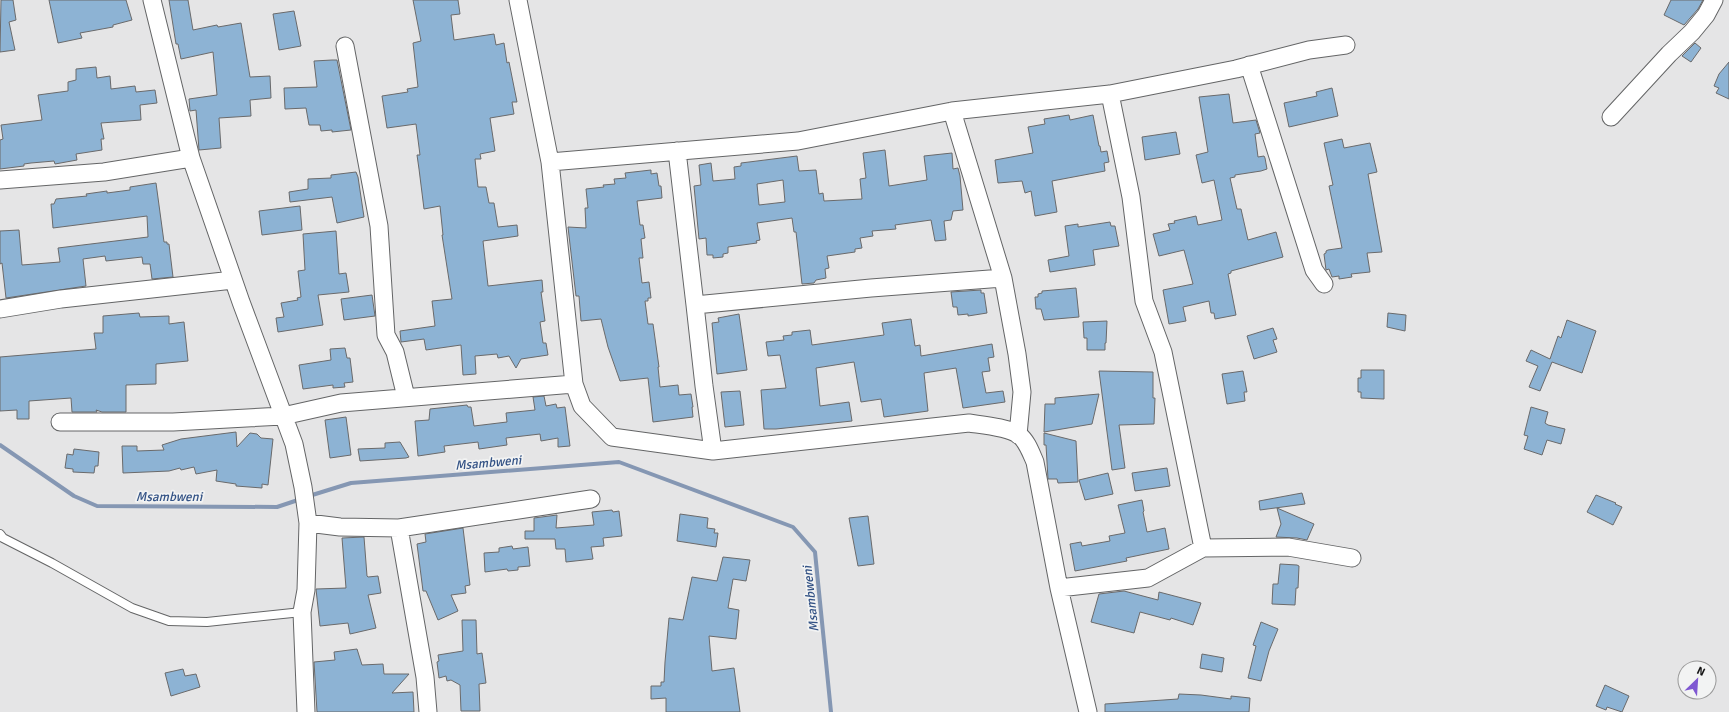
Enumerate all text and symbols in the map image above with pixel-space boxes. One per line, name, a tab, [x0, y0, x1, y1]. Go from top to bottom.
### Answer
water label: Msambweni	[454, 452, 523, 474]
water label: Msambweni	[136, 489, 204, 505]
water label: Msambweni	[799, 564, 822, 633]
north arrow	[1677, 660, 1717, 700]
text: N	[1695, 664, 1707, 679]

